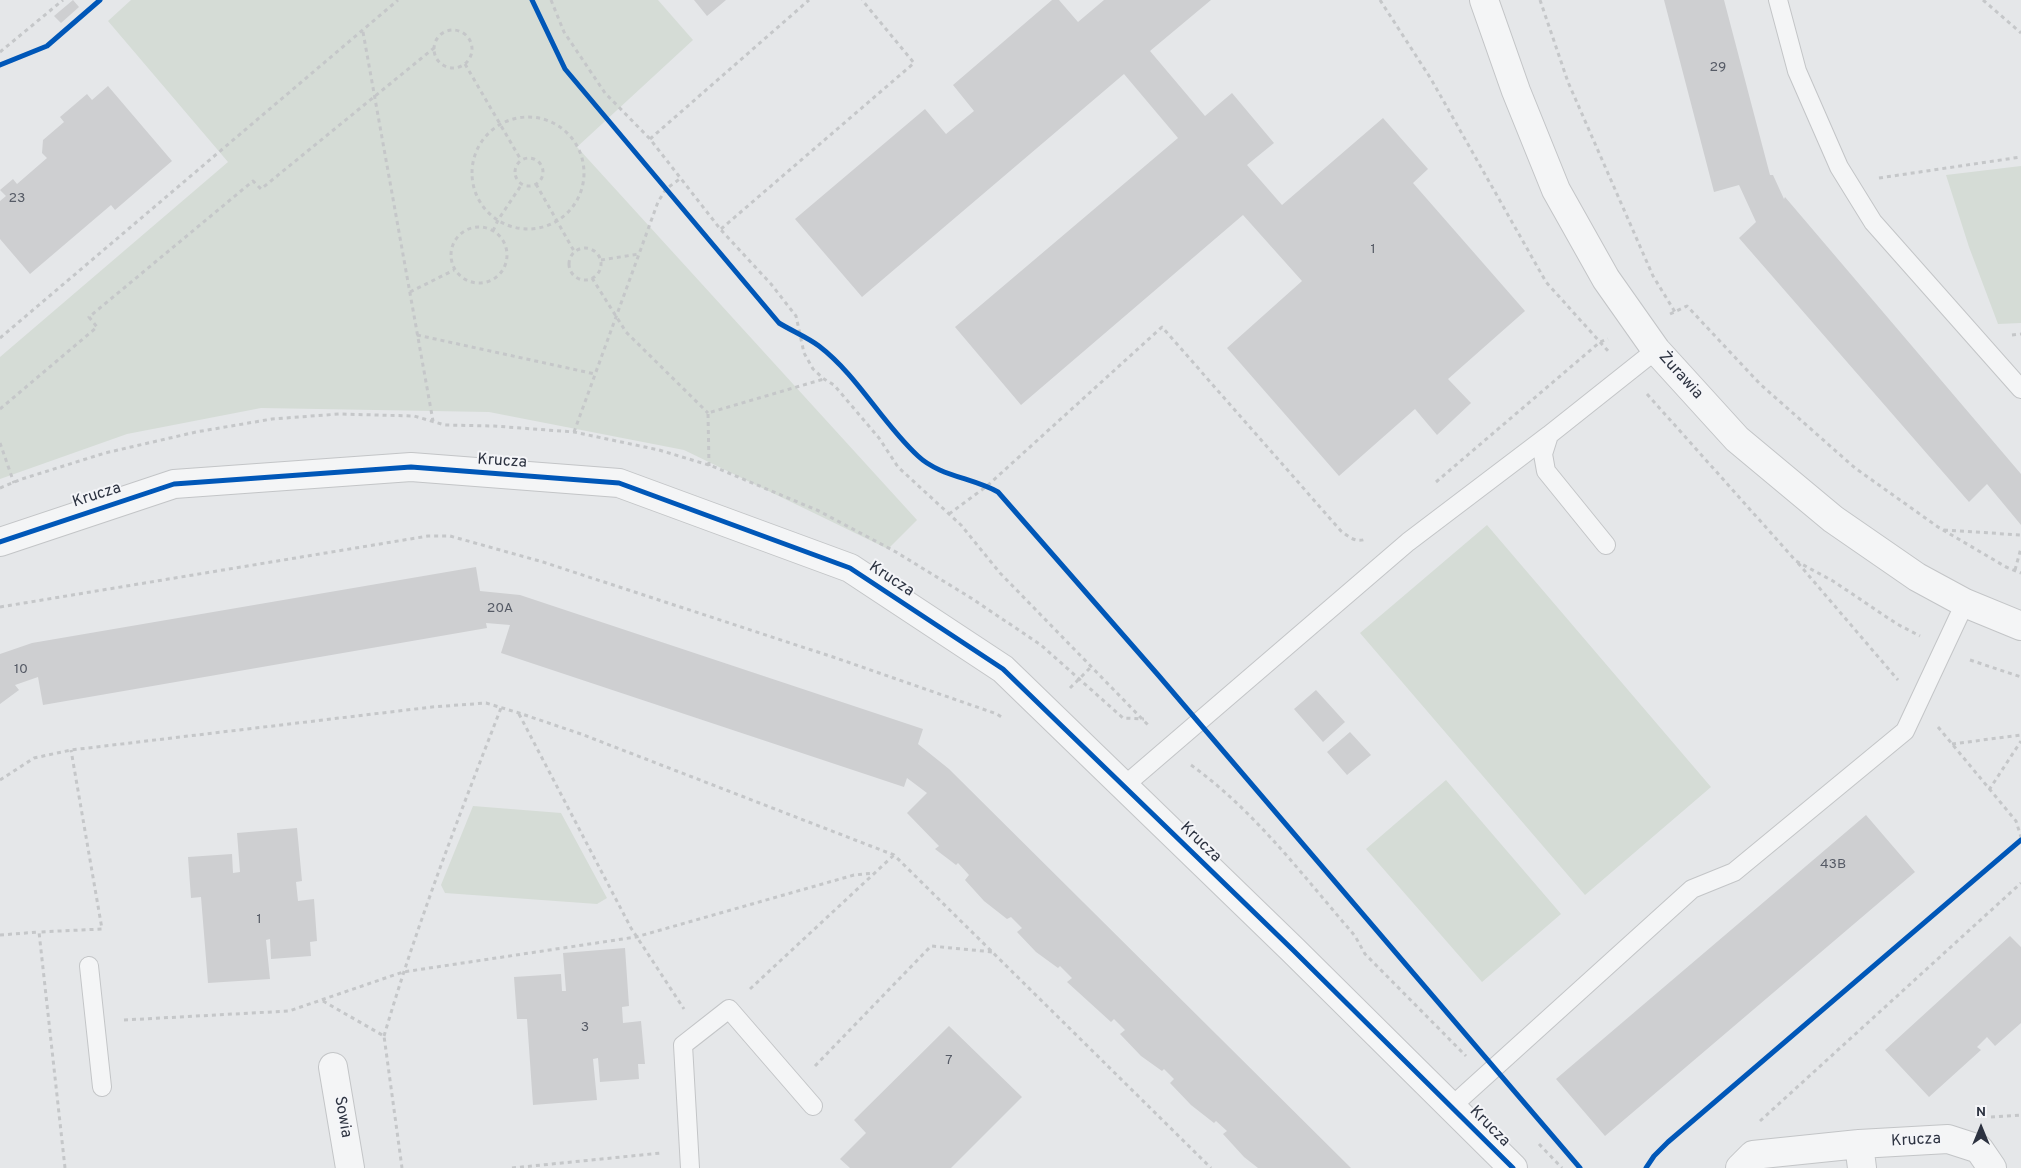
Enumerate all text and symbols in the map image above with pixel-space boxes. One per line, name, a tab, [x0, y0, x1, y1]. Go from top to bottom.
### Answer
house number: 29	[1710, 60, 1726, 76]
house number: 23	[9, 191, 25, 207]
house number: 1	[1370, 242, 1376, 258]
street label: Żurawia	[1654, 348, 1706, 404]
street label: Krucza	[476, 451, 528, 473]
street label: Krucza	[70, 479, 124, 513]
street label: Krucza	[865, 558, 917, 602]
house number: 20A	[487, 601, 513, 617]
house number: 10	[14, 662, 28, 678]
street label: Krucza	[1175, 819, 1225, 867]
house number: 43B	[1820, 857, 1846, 873]
house number: 1	[256, 912, 262, 928]
house number: 3	[581, 1020, 589, 1036]
house number: 7	[945, 1053, 953, 1069]
street label: Sowia	[329, 1095, 355, 1139]
street label: Krucza	[1465, 1103, 1513, 1151]
north arrow	[1956, 1103, 2006, 1153]
text: N	[1976, 1104, 1986, 1121]
street label: Krucza	[1891, 1130, 1941, 1152]

